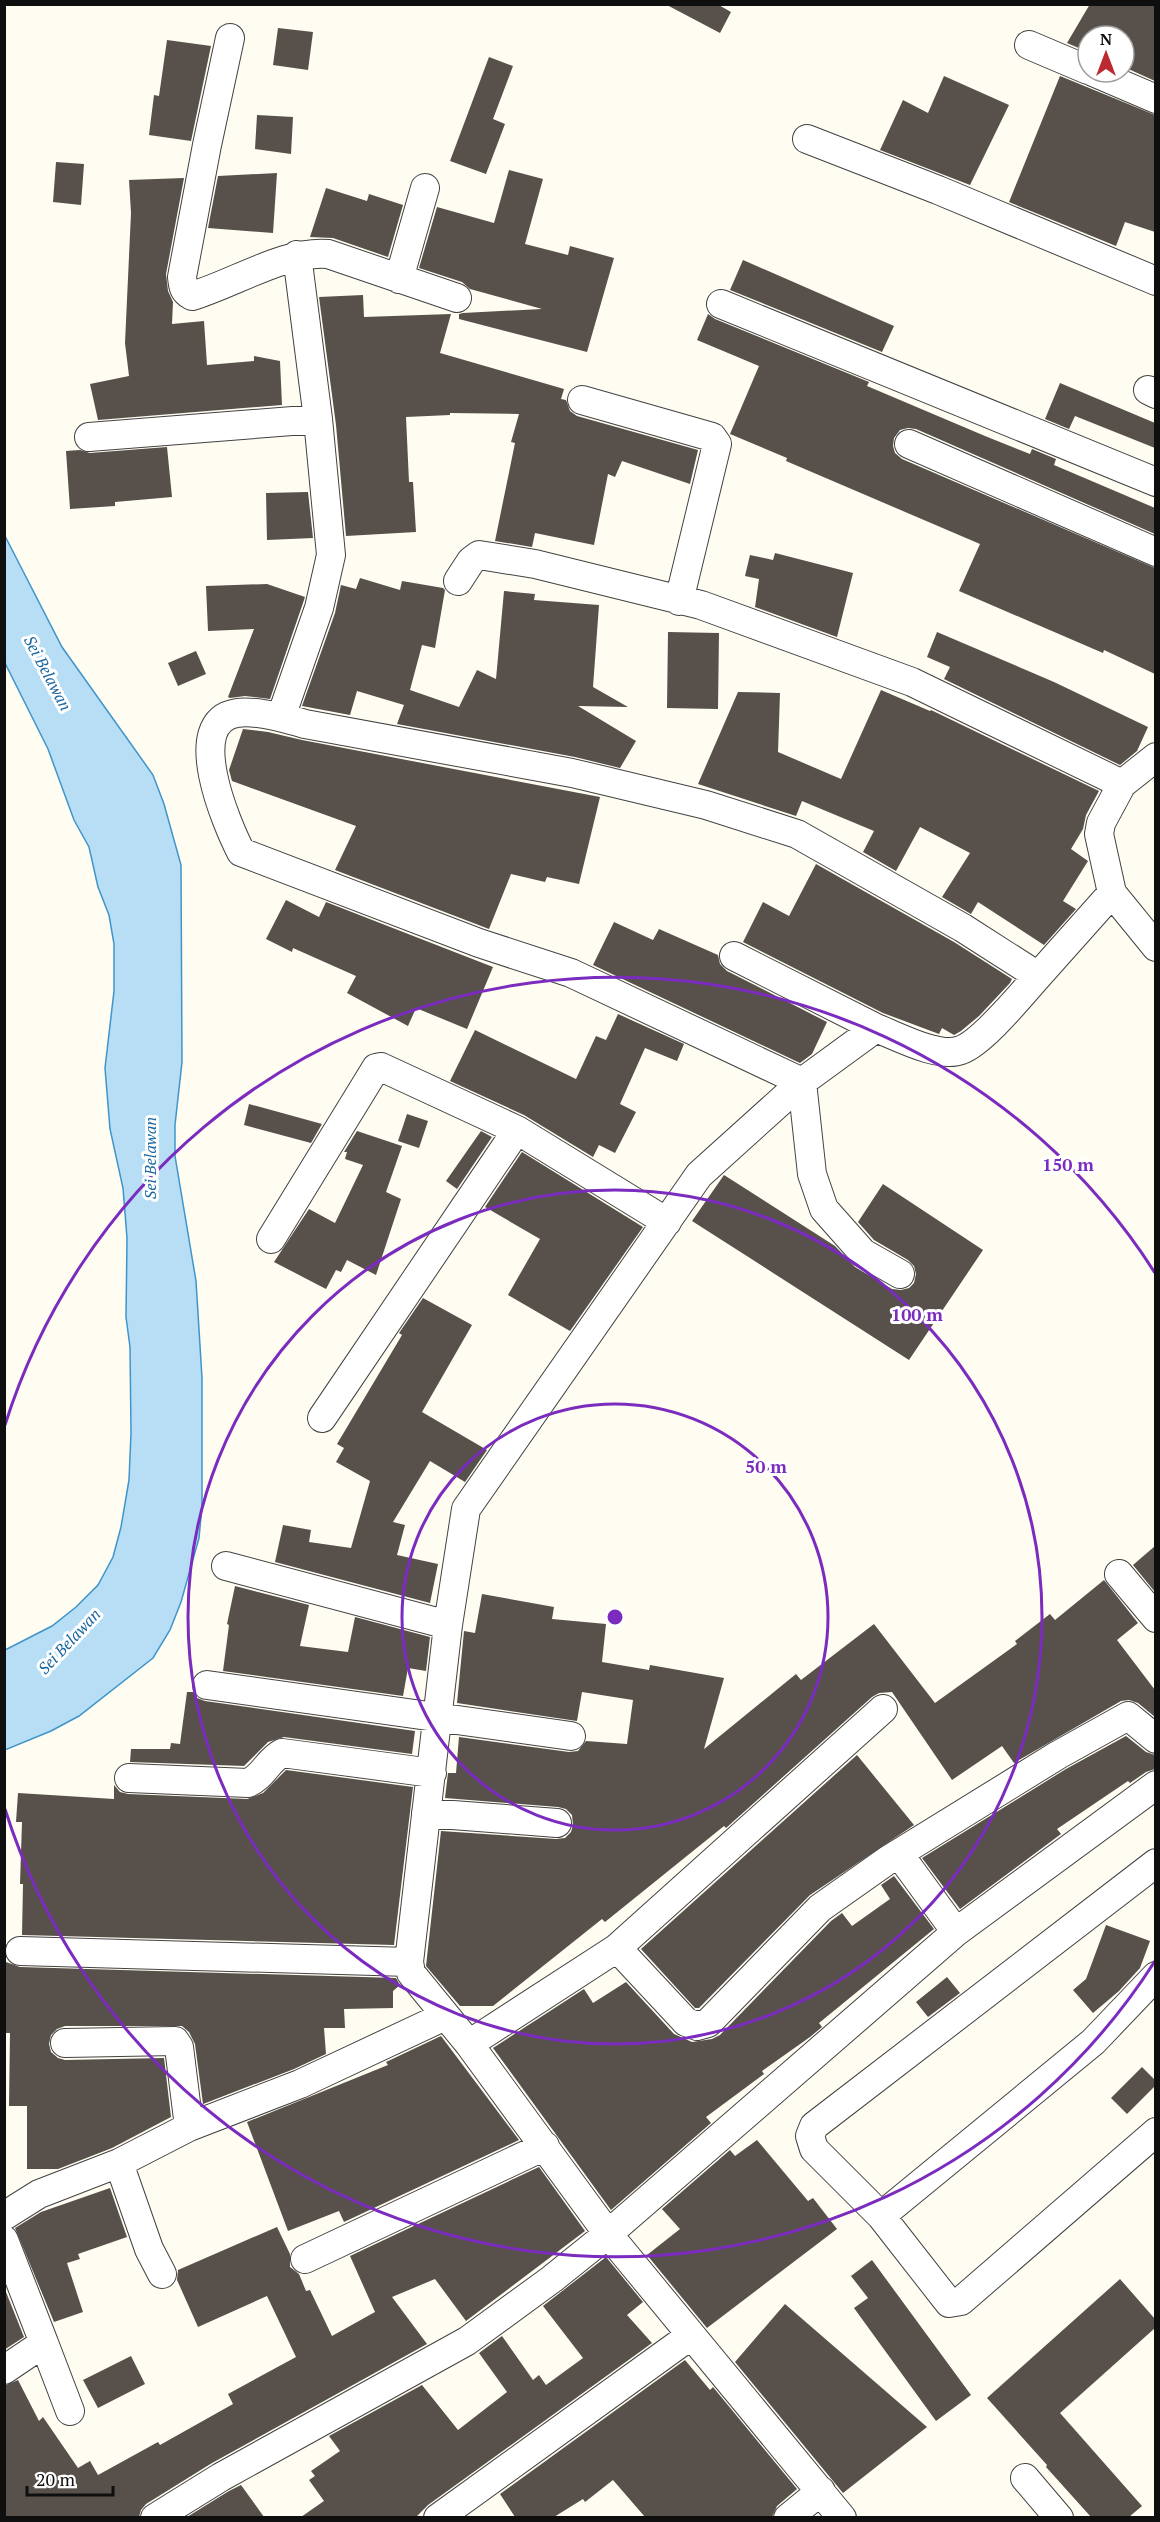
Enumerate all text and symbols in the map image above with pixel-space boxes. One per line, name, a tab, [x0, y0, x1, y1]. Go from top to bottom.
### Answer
north arrow	[1076, 24, 1136, 84]
text: N	[1100, 28, 1112, 50]
water label: Sei Belawan	[19, 632, 77, 714]
water label: Sei Belawan	[139, 1117, 161, 1199]
text: 150 m	[1042, 1152, 1094, 1176]
text: 100 m	[891, 1302, 943, 1326]
text: 50 m	[745, 1454, 787, 1478]
water label: Sei Belawan	[33, 1603, 105, 1679]
centre of rings	[605, 1607, 625, 1627]
scale bar	[27, 2459, 112, 2497]
text: 20 m	[36, 2467, 76, 2491]

